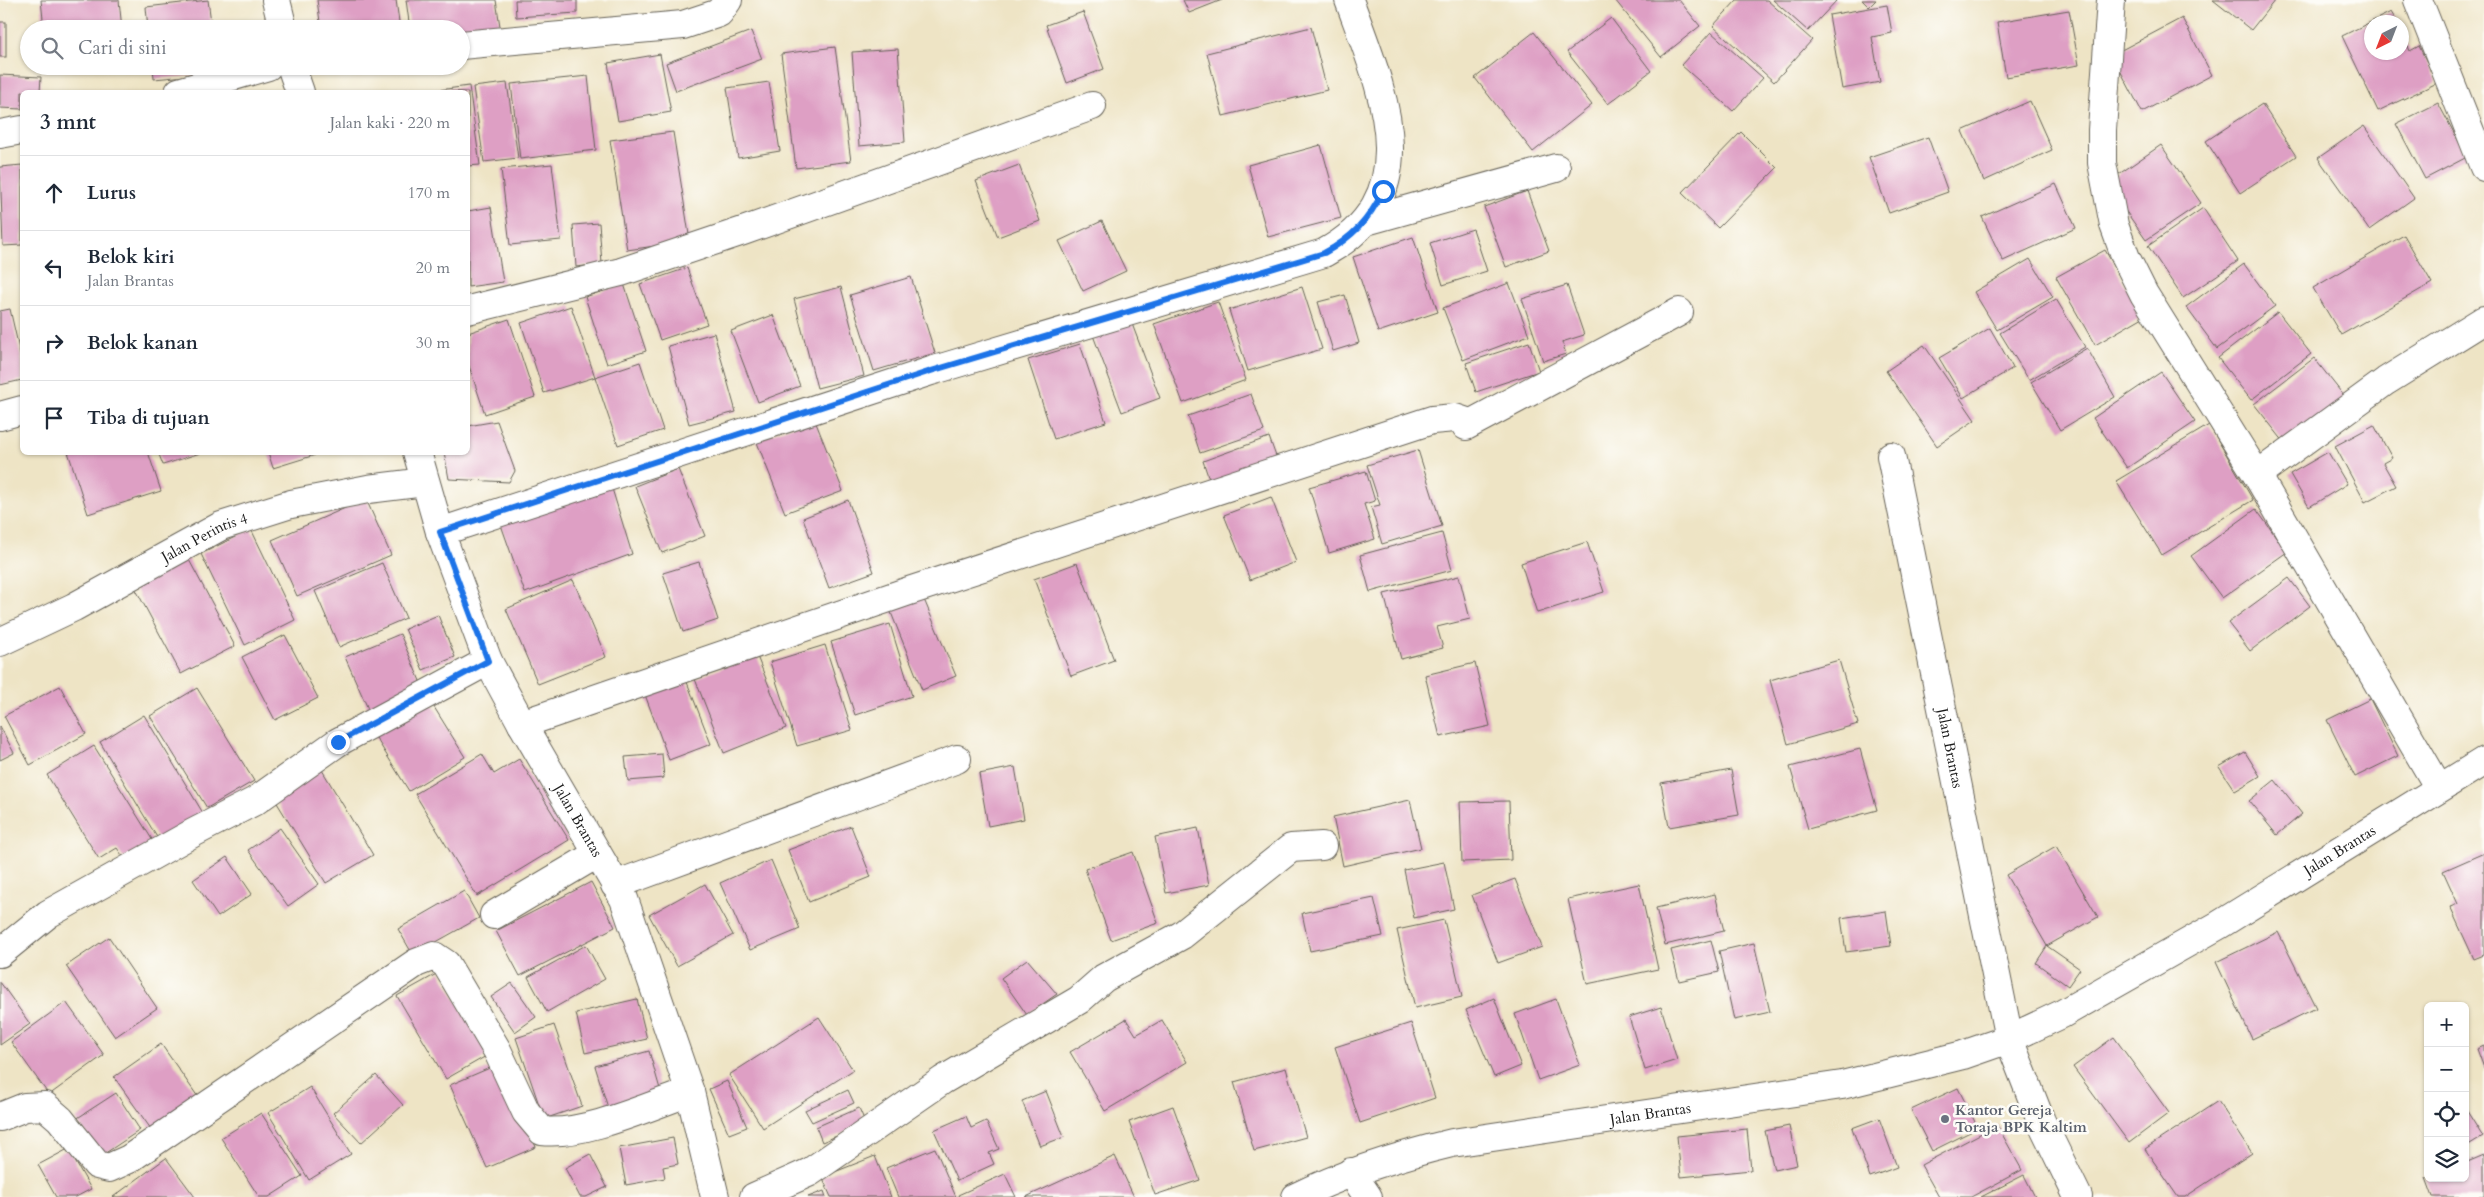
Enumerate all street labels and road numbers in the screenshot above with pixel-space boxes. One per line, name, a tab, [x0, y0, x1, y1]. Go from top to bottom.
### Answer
street label: Jalan Perintis 4	[156, 508, 250, 568]
street label: Jalan Brantas	[1932, 704, 1968, 790]
street label: Jalan Brantas	[548, 778, 607, 861]
street label: Jalan Brantas	[2298, 820, 2379, 881]
street label: Jalan Brantas	[1607, 1098, 1692, 1130]

